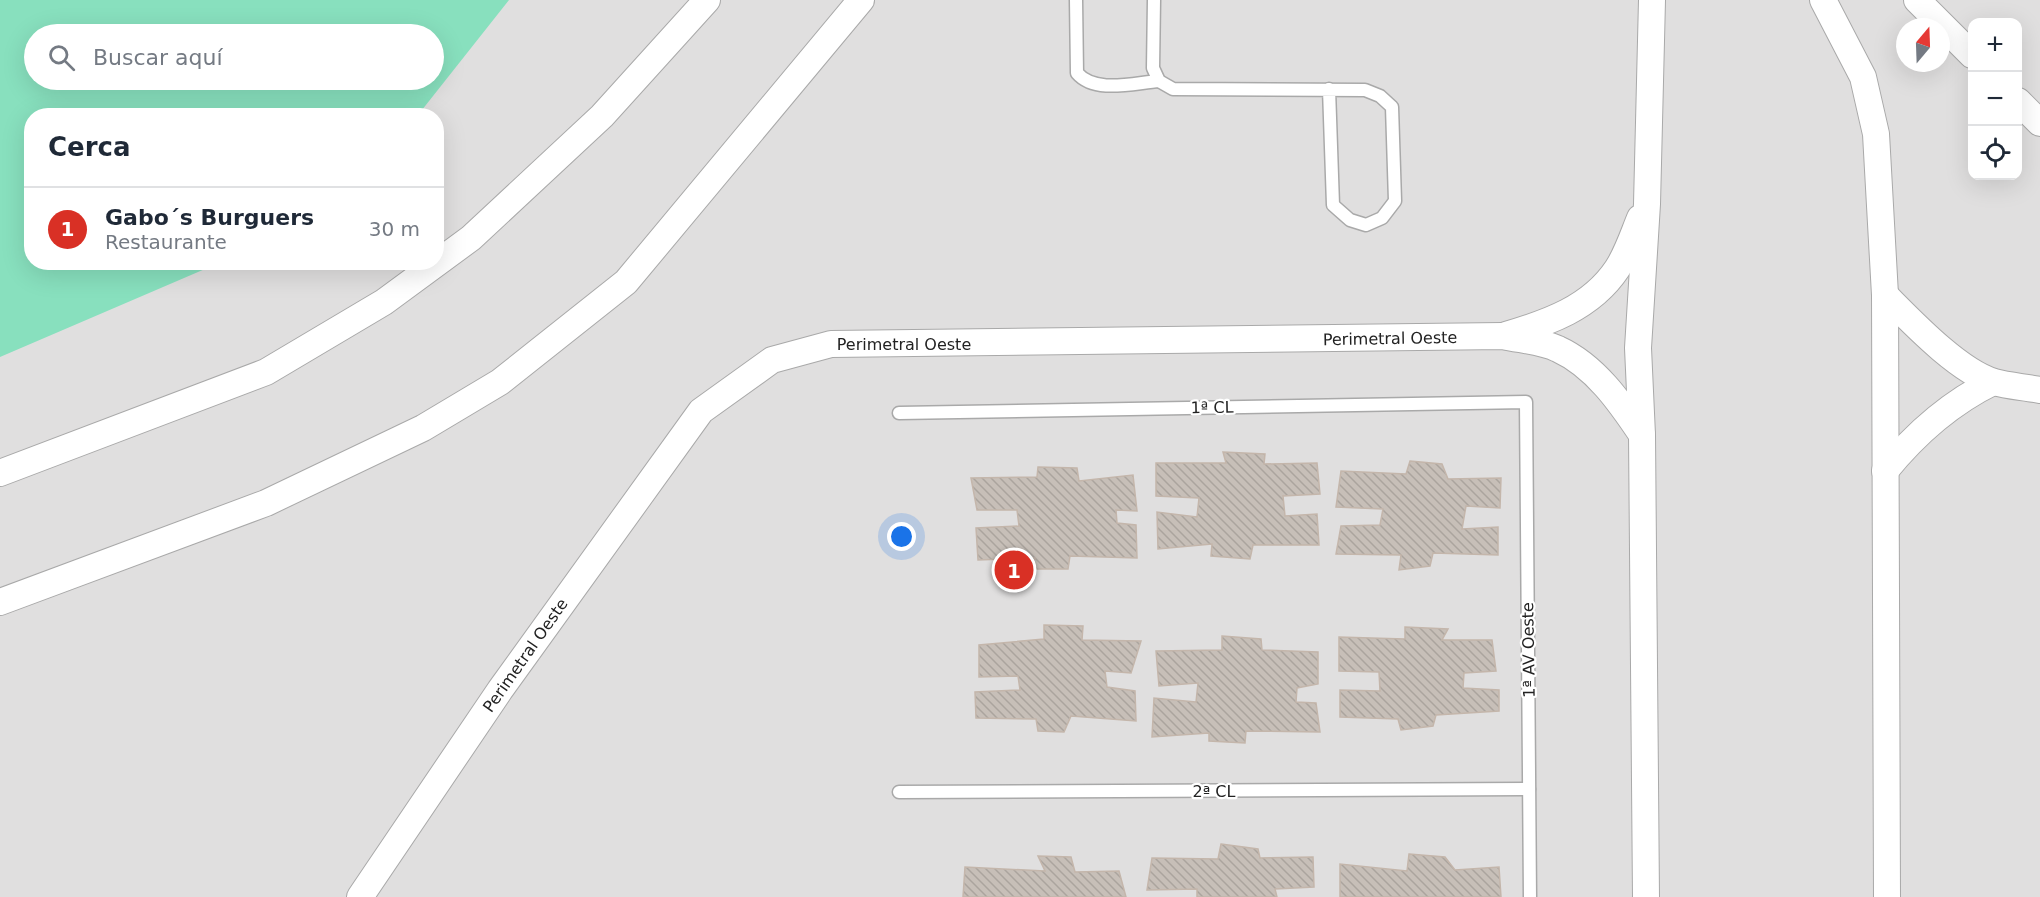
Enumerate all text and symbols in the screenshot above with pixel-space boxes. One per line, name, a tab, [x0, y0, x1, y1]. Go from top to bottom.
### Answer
north arrow	[1896, 18, 1950, 72]
map controls	[1968, 18, 2022, 180]
button: +	[1968, 18, 2022, 72]
search box	[24, 24, 444, 90]
icon: search	[45, 41, 78, 74]
text: Buscar aquí	[93, 45, 223, 70]
button: −	[1968, 72, 2022, 126]
button: locate	[1968, 126, 2022, 180]
text: Cerca	[48, 132, 131, 162]
text: Gabo´s Burguers	[105, 205, 314, 230]
text: 1	[61, 217, 74, 241]
text: 30 m	[369, 217, 420, 241]
text: Restaurante	[105, 230, 227, 254]
street label: Perimetral Oeste	[1323, 328, 1457, 349]
street label: Perimetral Oeste	[837, 335, 971, 354]
street label: 1ª CL	[1190, 398, 1234, 417]
your location	[887, 522, 916, 551]
pin: 1	[994, 548, 1034, 592]
street label: Perimetral Oeste	[479, 595, 572, 716]
street label: 1ª AV Oeste	[1518, 602, 1539, 698]
street label: 2ª CL	[1193, 782, 1236, 801]

